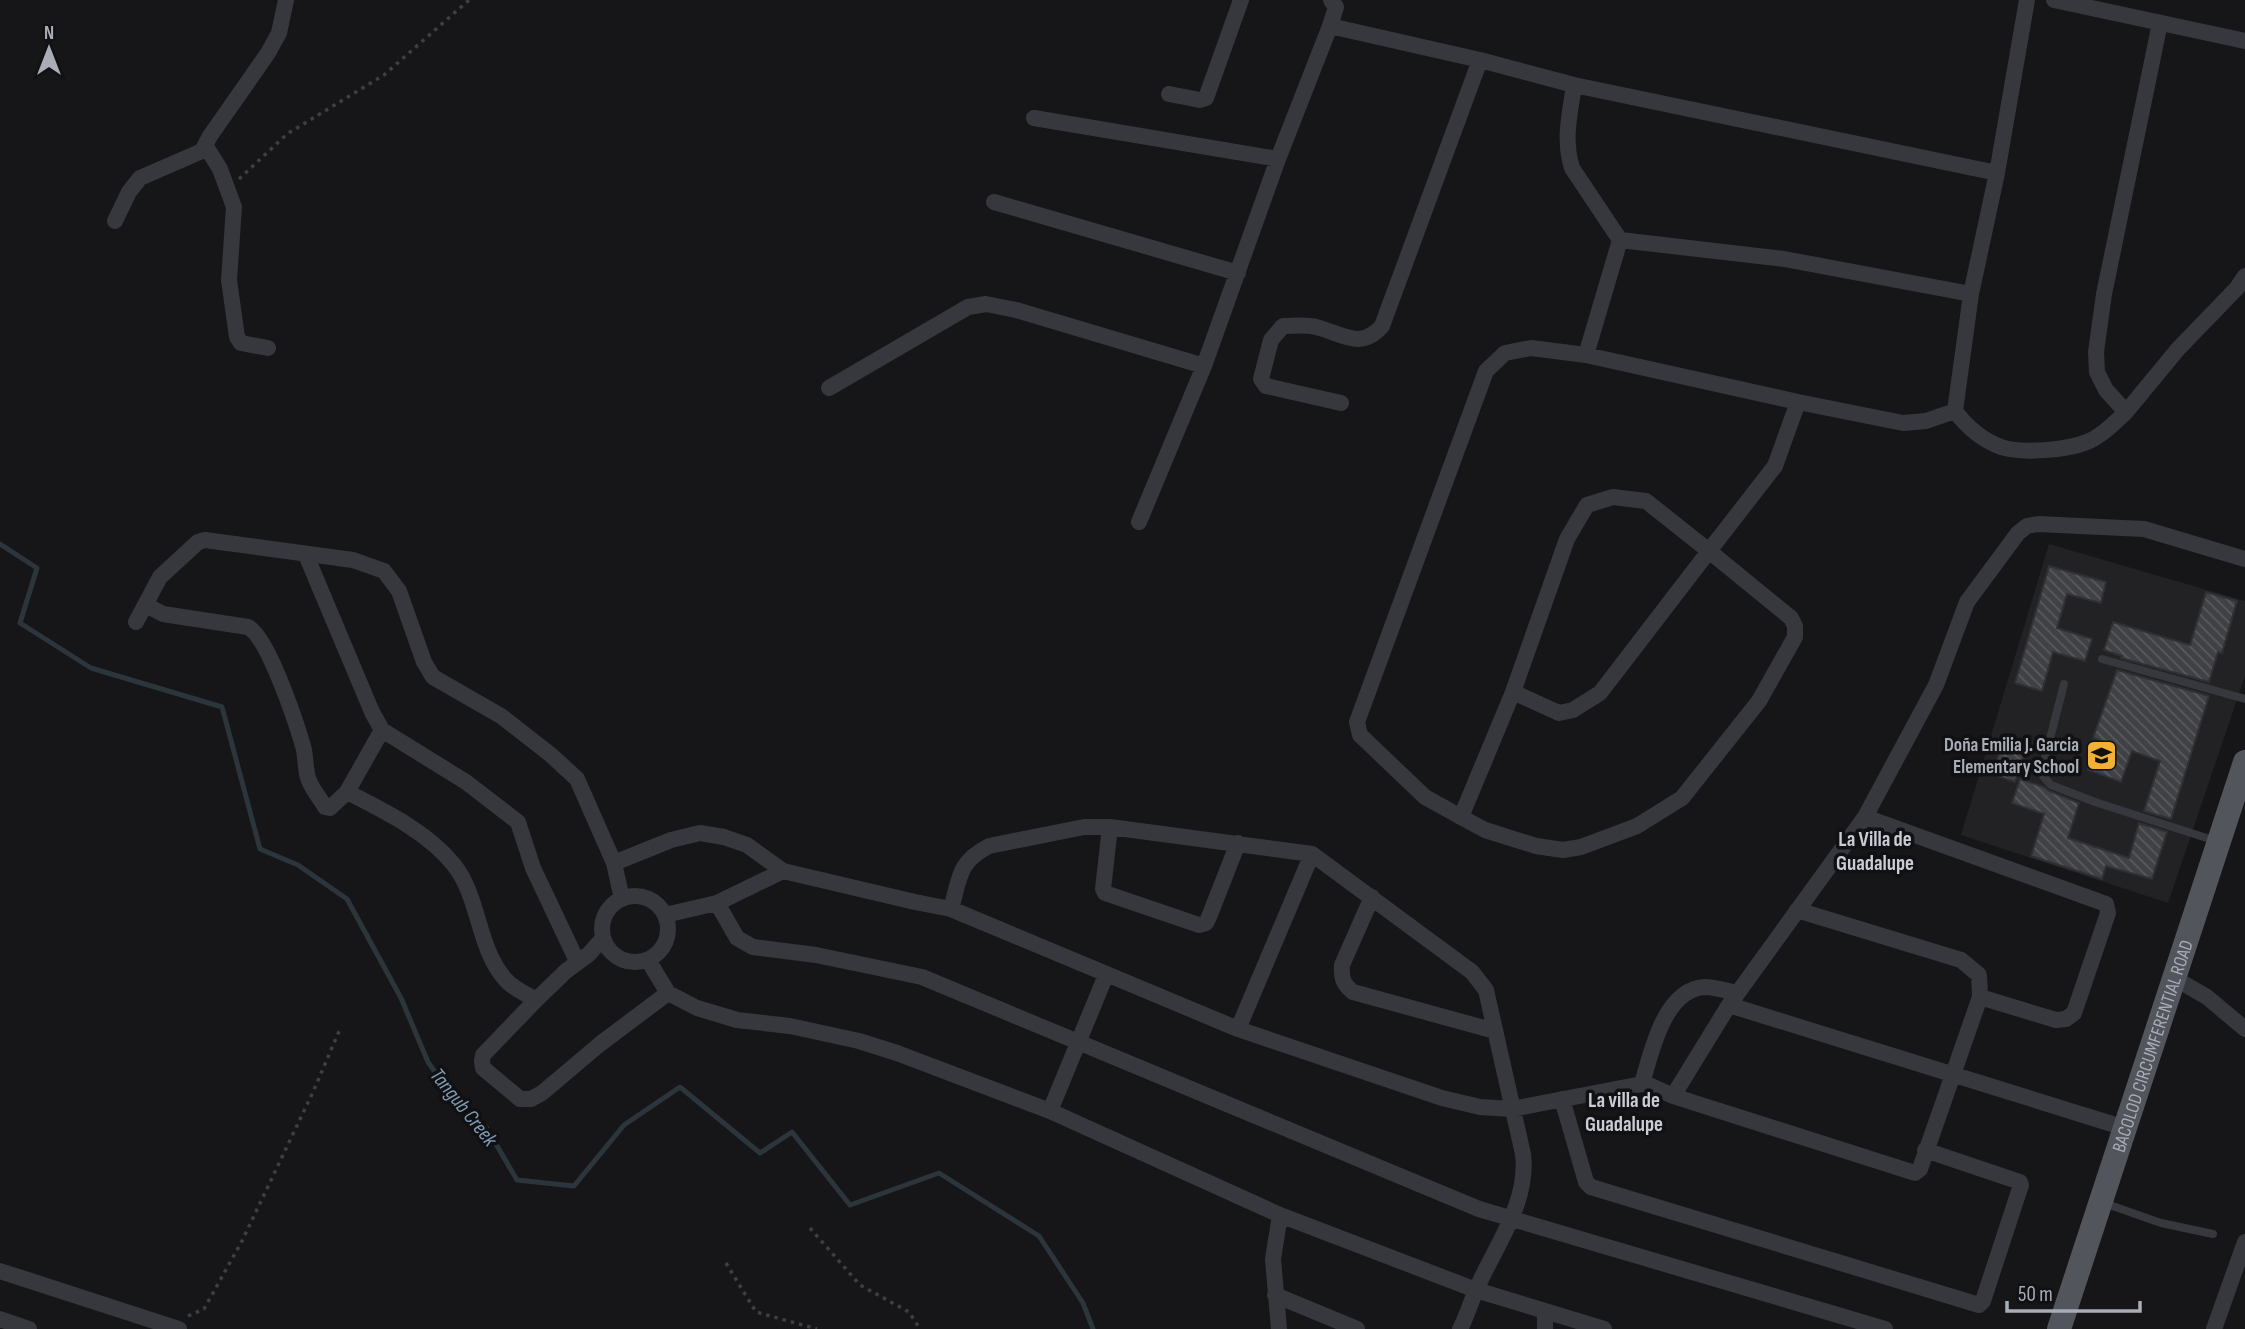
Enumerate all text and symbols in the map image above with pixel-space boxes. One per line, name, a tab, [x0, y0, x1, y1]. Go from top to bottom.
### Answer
north arrow	[14, 14, 84, 84]
text: N	[44, 22, 54, 45]
place label: Doña Emilia J. Garcia Elementary School	[1944, 734, 2079, 779]
school or university icon: Doña Emilia J. Garcia Elementary School	[2085, 738, 2119, 772]
district label: La Villa de Guadalupe	[1836, 827, 1914, 876]
street label: BACOLOD CIRCUMFERENTIAL ROAD	[2108, 937, 2199, 1155]
water label: Tangub Creek	[425, 1063, 503, 1152]
district label: La villa de Guadalupe	[1585, 1088, 1663, 1137]
scale bar	[2007, 1270, 2140, 1314]
text: 50 m	[2018, 1282, 2053, 1307]

